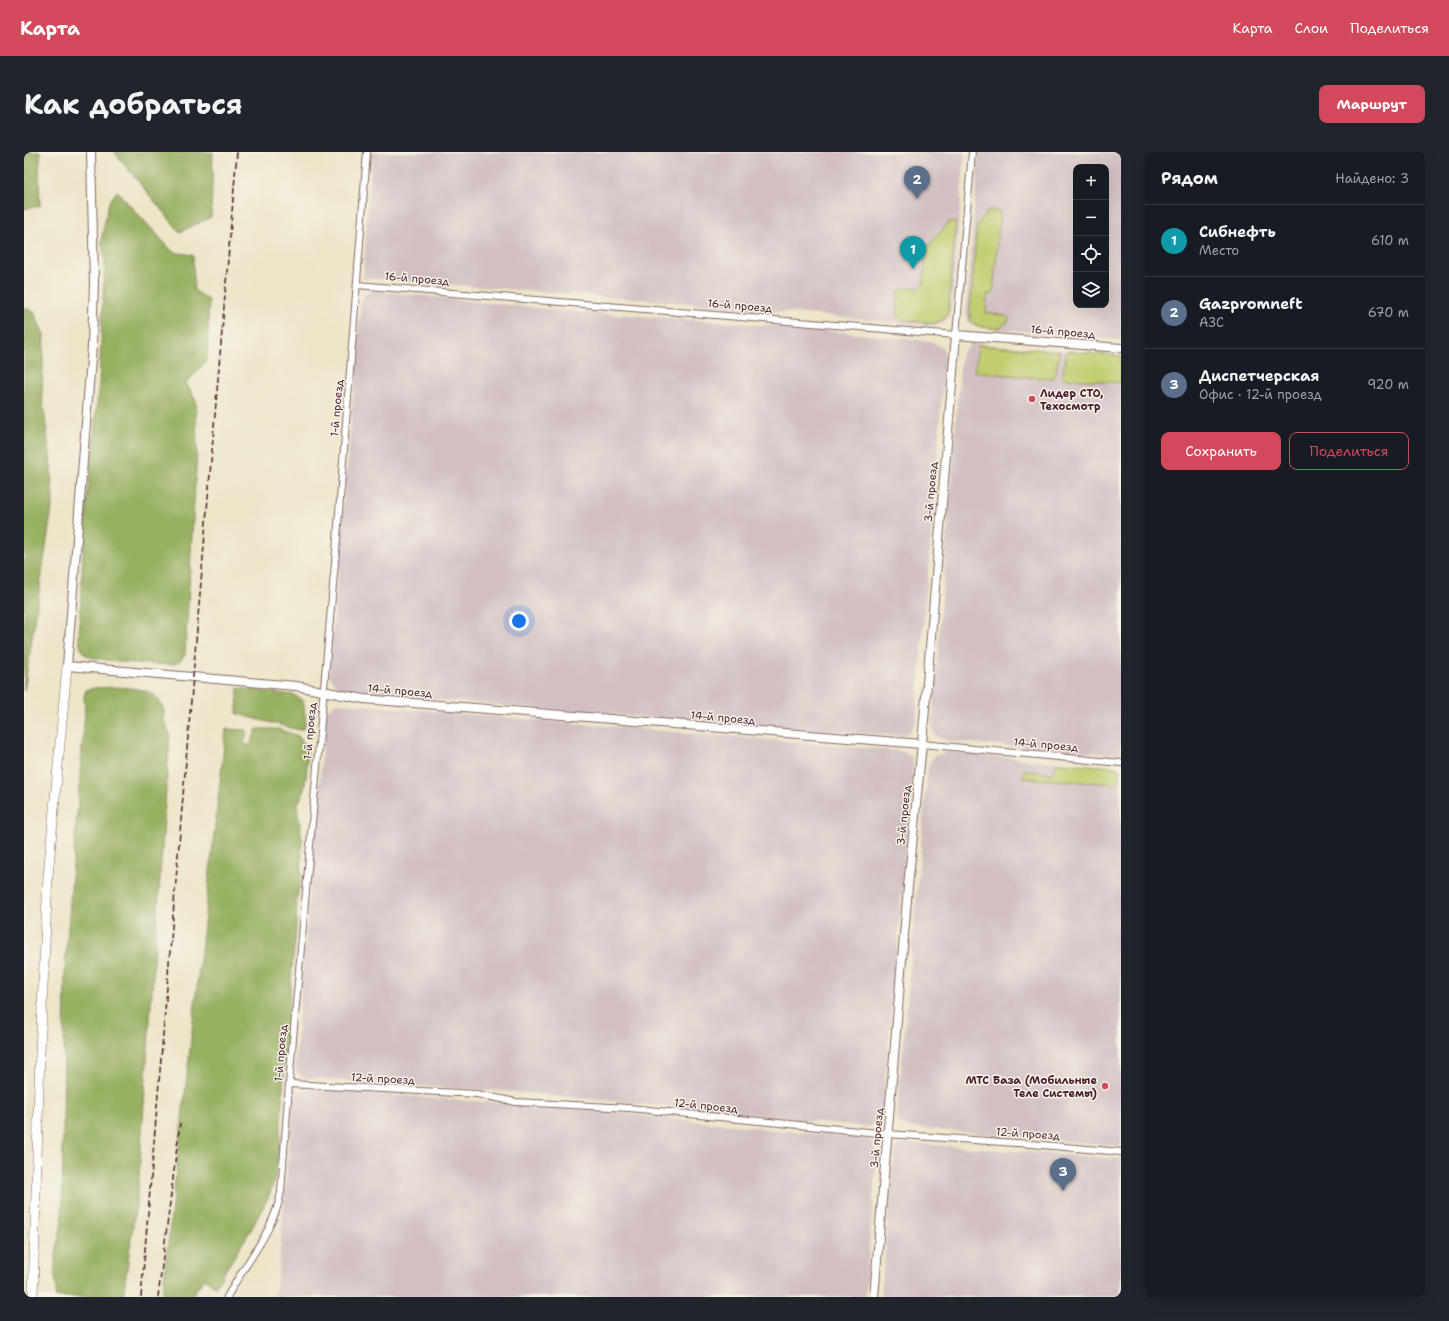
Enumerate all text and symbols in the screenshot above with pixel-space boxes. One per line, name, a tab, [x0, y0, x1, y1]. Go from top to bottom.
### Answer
text: Карта	[20, 16, 80, 41]
text: Карта	[1232, 19, 1273, 37]
text: Слои	[1295, 19, 1328, 37]
text: Поделиться	[1350, 19, 1429, 37]
text: Как добраться	[24, 85, 243, 123]
button: Маршрут	[1319, 85, 1425, 123]
map controls	[1073, 164, 1109, 308]
button: +	[1073, 164, 1109, 200]
pin: 2	[904, 166, 930, 199]
text: Рядом	[1161, 167, 1218, 189]
text: Найдено: 3	[1335, 170, 1409, 187]
button: −	[1073, 200, 1109, 236]
text: Сибнефть	[1199, 222, 1276, 242]
text: 1	[1171, 232, 1177, 249]
text: 610 m	[1371, 232, 1409, 249]
pin: 1	[900, 236, 926, 269]
button: locate	[1073, 236, 1109, 272]
text: Место	[1199, 242, 1239, 259]
street label: 16-й проезд	[384, 269, 450, 289]
button: layers	[1073, 272, 1109, 308]
text: Gazpromneft	[1199, 294, 1302, 314]
street label: 16-й проезд	[707, 296, 773, 316]
text: 2	[1169, 304, 1179, 321]
text: 670 m	[1368, 304, 1409, 321]
text: АЗС	[1199, 314, 1224, 331]
street label: 16-й проезд	[1030, 322, 1096, 342]
text: Диспетчерская	[1199, 366, 1319, 386]
text: 3	[1169, 376, 1179, 393]
text: 920 m	[1367, 376, 1409, 393]
street label: 1-й проезд	[327, 379, 347, 437]
place label: Лидер СТО, Техосмотр	[1040, 386, 1103, 414]
text: Офис · 12-й проезд	[1199, 386, 1322, 403]
marker: Лидер СТО, Техосмотр	[1027, 394, 1037, 404]
button: Сохранить	[1161, 432, 1281, 470]
button: Поделиться	[1289, 432, 1409, 470]
street label: 3-й проезд	[921, 461, 941, 523]
your location	[509, 611, 529, 631]
street label: 14-й проезд	[367, 681, 433, 701]
street label: 1-й проезд	[300, 702, 320, 760]
street label: 14-й проезд	[690, 708, 756, 728]
street label: 14-й проезд	[1013, 735, 1079, 755]
street label: 3-й проезд	[893, 784, 915, 846]
street label: 1-й проезд	[271, 1024, 291, 1082]
street label: 12-й проезд	[351, 1070, 415, 1088]
place label: МТС База (Мобильные Теле Системы)	[965, 1073, 1097, 1101]
marker: МТС База (Мобильные Теле Системы)	[1100, 1081, 1110, 1091]
street label: 12-й проезд	[673, 1095, 739, 1117]
street label: 3-й проезд	[867, 1107, 887, 1169]
street label: 12-й проезд	[996, 1124, 1061, 1144]
pin: 3	[1050, 1158, 1076, 1191]

